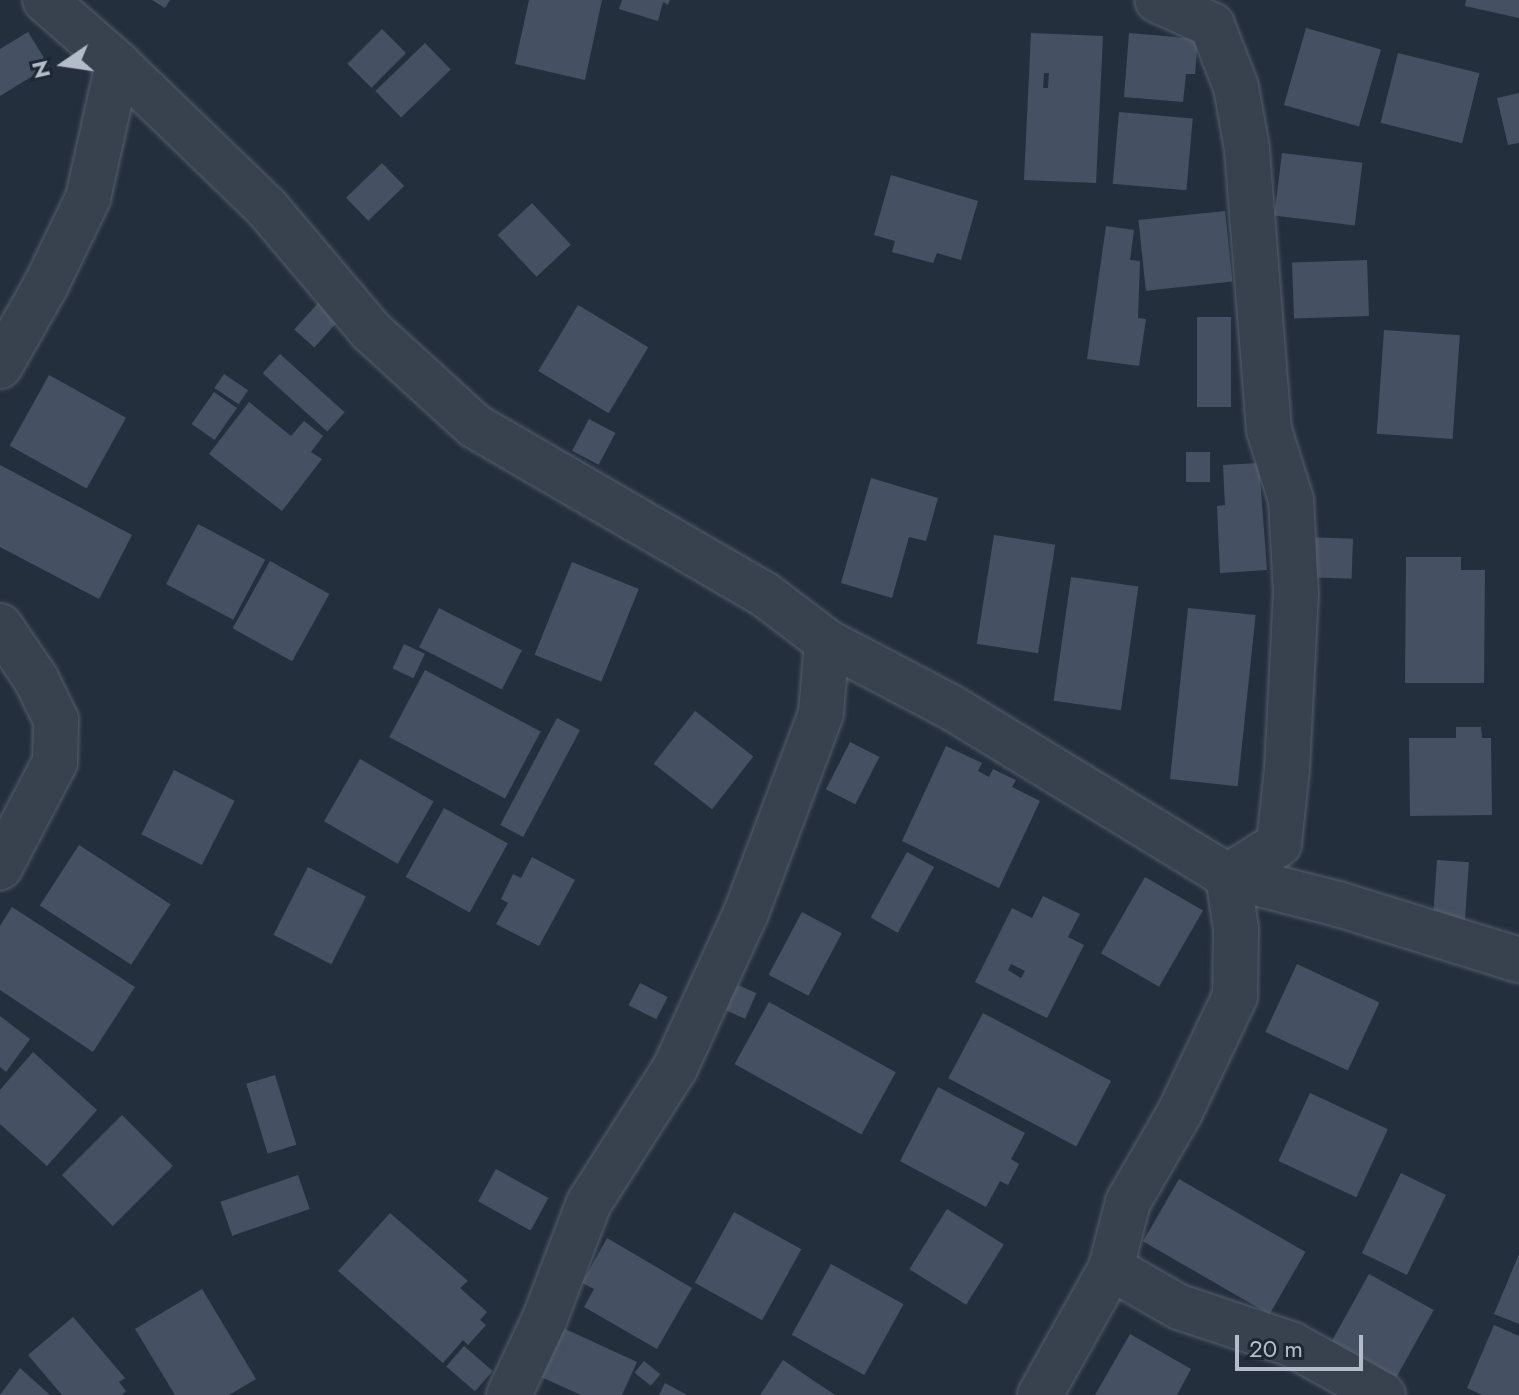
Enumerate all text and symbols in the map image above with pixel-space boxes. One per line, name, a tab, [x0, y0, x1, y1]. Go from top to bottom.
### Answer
north arrow	[24, 24, 104, 104]
text: N	[23, 57, 58, 82]
scale bar	[1239, 1319, 1367, 1369]
text: 20 m	[1249, 1331, 1303, 1366]

